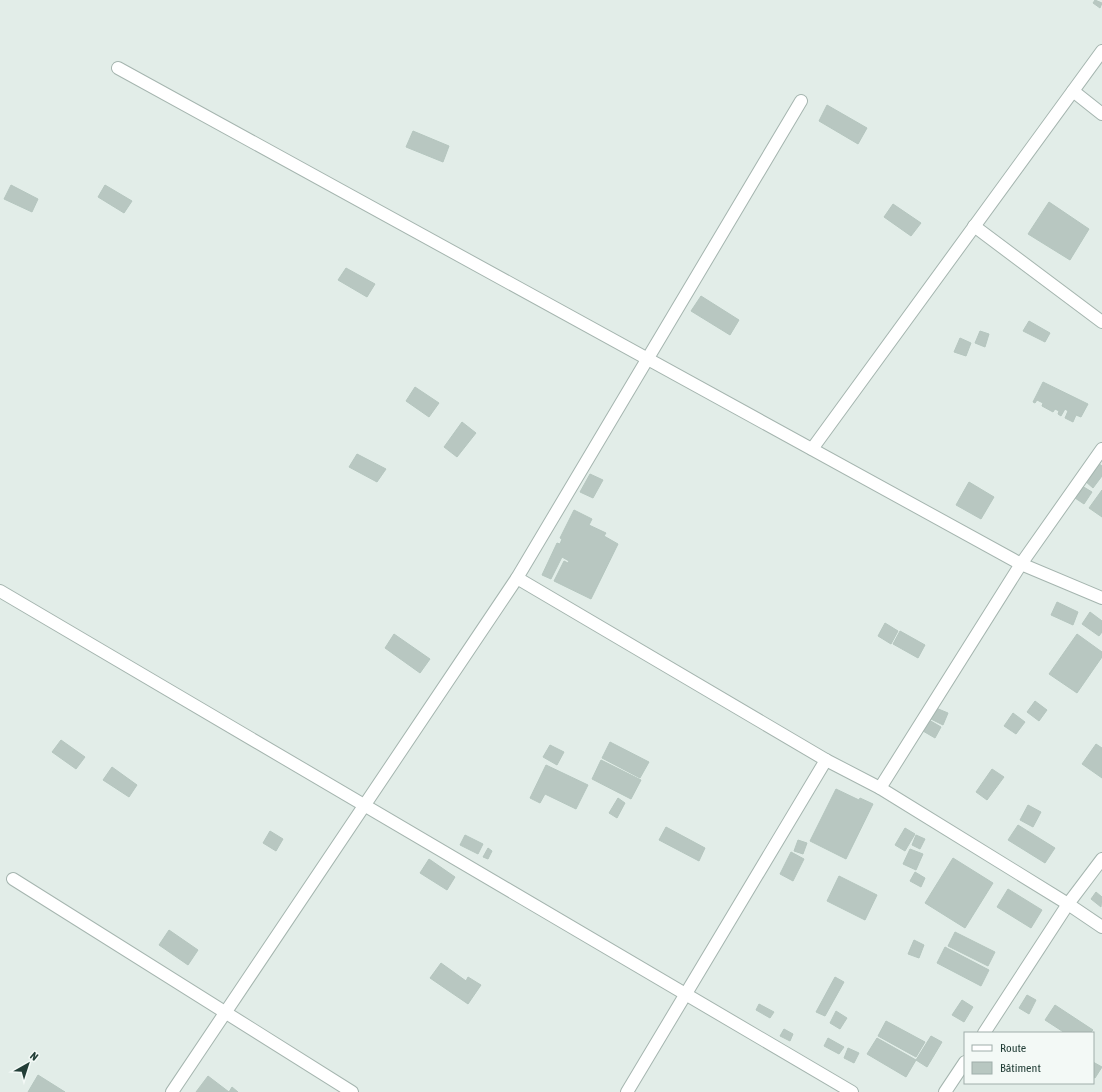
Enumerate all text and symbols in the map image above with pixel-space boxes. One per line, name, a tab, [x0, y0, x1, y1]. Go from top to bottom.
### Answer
legend	[964, 1032, 1094, 1084]
text: Route	[1000, 1041, 1026, 1055]
north arrow	[8, 1044, 48, 1084]
text: N	[28, 1050, 41, 1063]
text: Bâtiment	[1000, 1061, 1041, 1075]

